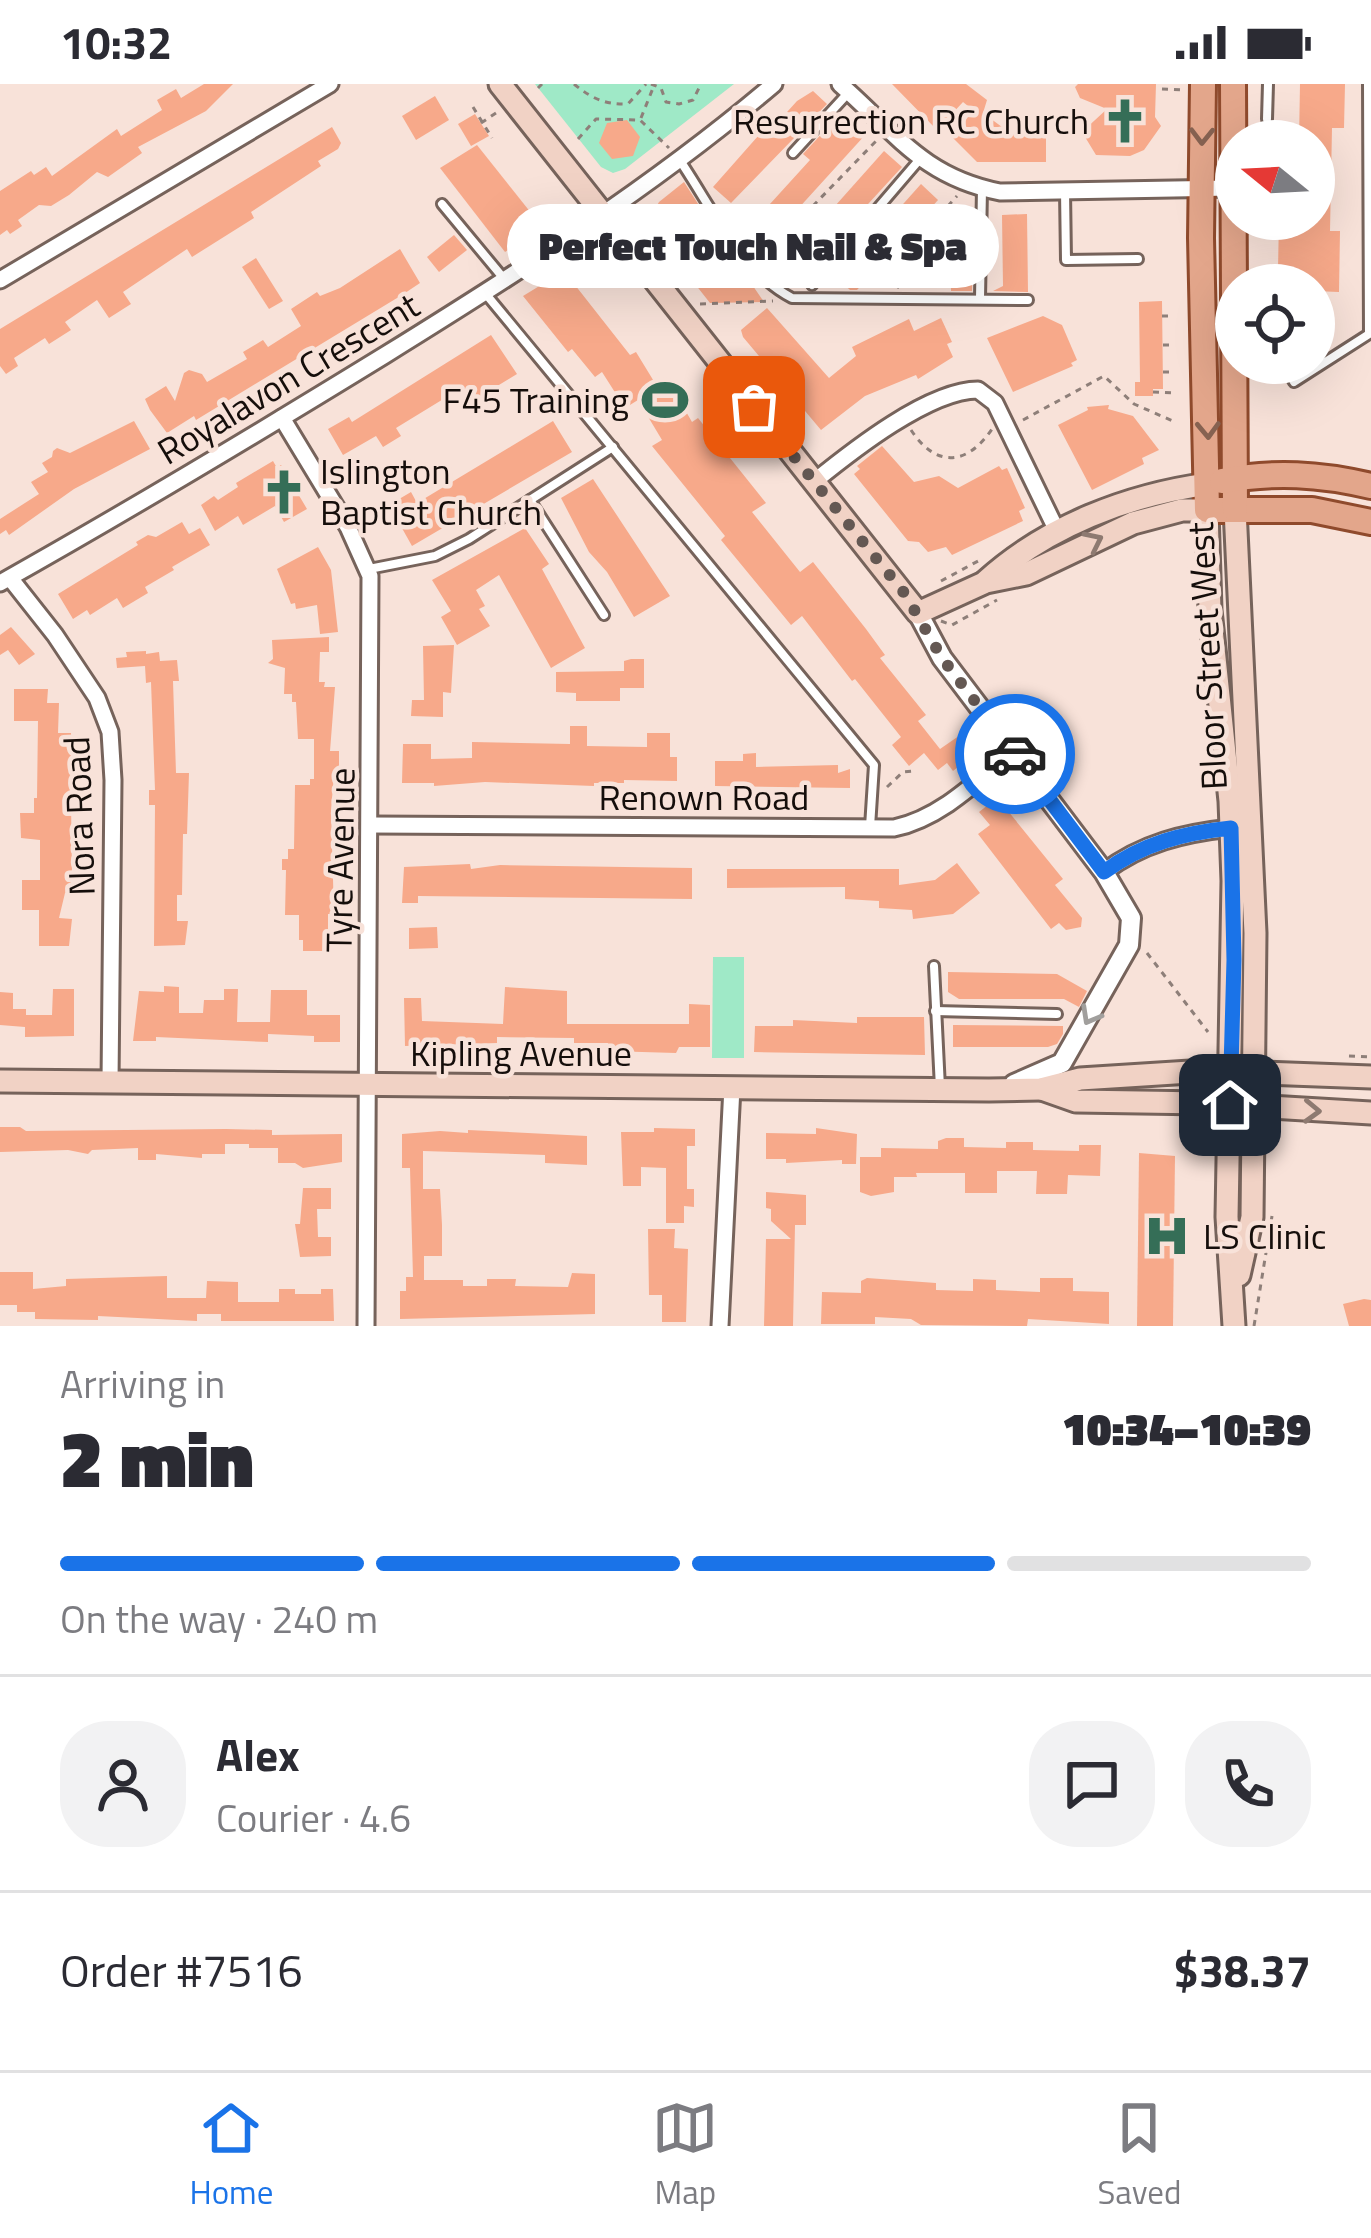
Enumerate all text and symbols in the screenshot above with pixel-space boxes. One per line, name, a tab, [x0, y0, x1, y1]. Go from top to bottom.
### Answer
text: 10:32	[60, 8, 172, 76]
place label: Resurrection RC Church	[733, 93, 1089, 148]
church icon: Resurrection RC Church	[1100, 96, 1150, 146]
north arrow	[1215, 120, 1335, 240]
map controls	[1215, 120, 1335, 384]
one-way arrow	[1189, 127, 1215, 146]
callout: Perfect Touch Nail & Spa	[508, 203, 1000, 287]
text: Perfect Touch Nail & Spa	[539, 216, 967, 275]
button: locate	[1215, 264, 1335, 384]
street label: Royalavon Crescent	[146, 277, 430, 478]
pin	[703, 356, 805, 458]
place label: F45 Training	[443, 372, 629, 427]
icon: bag	[721, 374, 787, 440]
sports icon: F45 Training	[640, 375, 690, 425]
one-way arrow	[1194, 421, 1220, 440]
place label: Islington Baptist Church	[320, 443, 542, 539]
church icon: Islington Baptist Church	[259, 467, 309, 517]
street label: Bloor Street West	[1172, 520, 1241, 791]
one-way arrow	[1082, 532, 1103, 555]
courier	[955, 694, 1075, 814]
icon: car	[982, 721, 1048, 787]
street label: Nora Road	[48, 735, 109, 897]
street label: Tyre Avenue	[310, 767, 369, 953]
street label: Renown Road	[599, 769, 809, 824]
one-way arrow	[1081, 1003, 1104, 1024]
street label: Kipling Avenue	[410, 1025, 632, 1080]
pin	[1179, 1054, 1281, 1156]
icon: home	[1197, 1072, 1263, 1138]
one-way arrow	[1303, 1097, 1322, 1123]
place label: LS Clinic	[1203, 1208, 1326, 1263]
hospital icon: LS Clinic	[1142, 1211, 1192, 1261]
text: Arriving in	[60, 1354, 225, 1413]
text: 10:34–10:39	[1062, 1394, 1311, 1462]
text: 2 min	[60, 1399, 254, 1517]
text: On the way · 240 m	[60, 1589, 378, 1648]
text: Alex	[216, 1720, 300, 1788]
button: person	[60, 1721, 186, 1847]
button: chat	[1029, 1721, 1155, 1847]
button: phone	[1185, 1721, 1311, 1847]
text: Courier · 4.6	[216, 1788, 411, 1847]
text: Order #7516	[60, 1936, 303, 2004]
text: $38.37	[1173, 1936, 1311, 2004]
tab: Home	[190, 2095, 273, 2217]
tab: Map	[652, 2095, 718, 2217]
tab: Saved	[1097, 2095, 1181, 2217]

